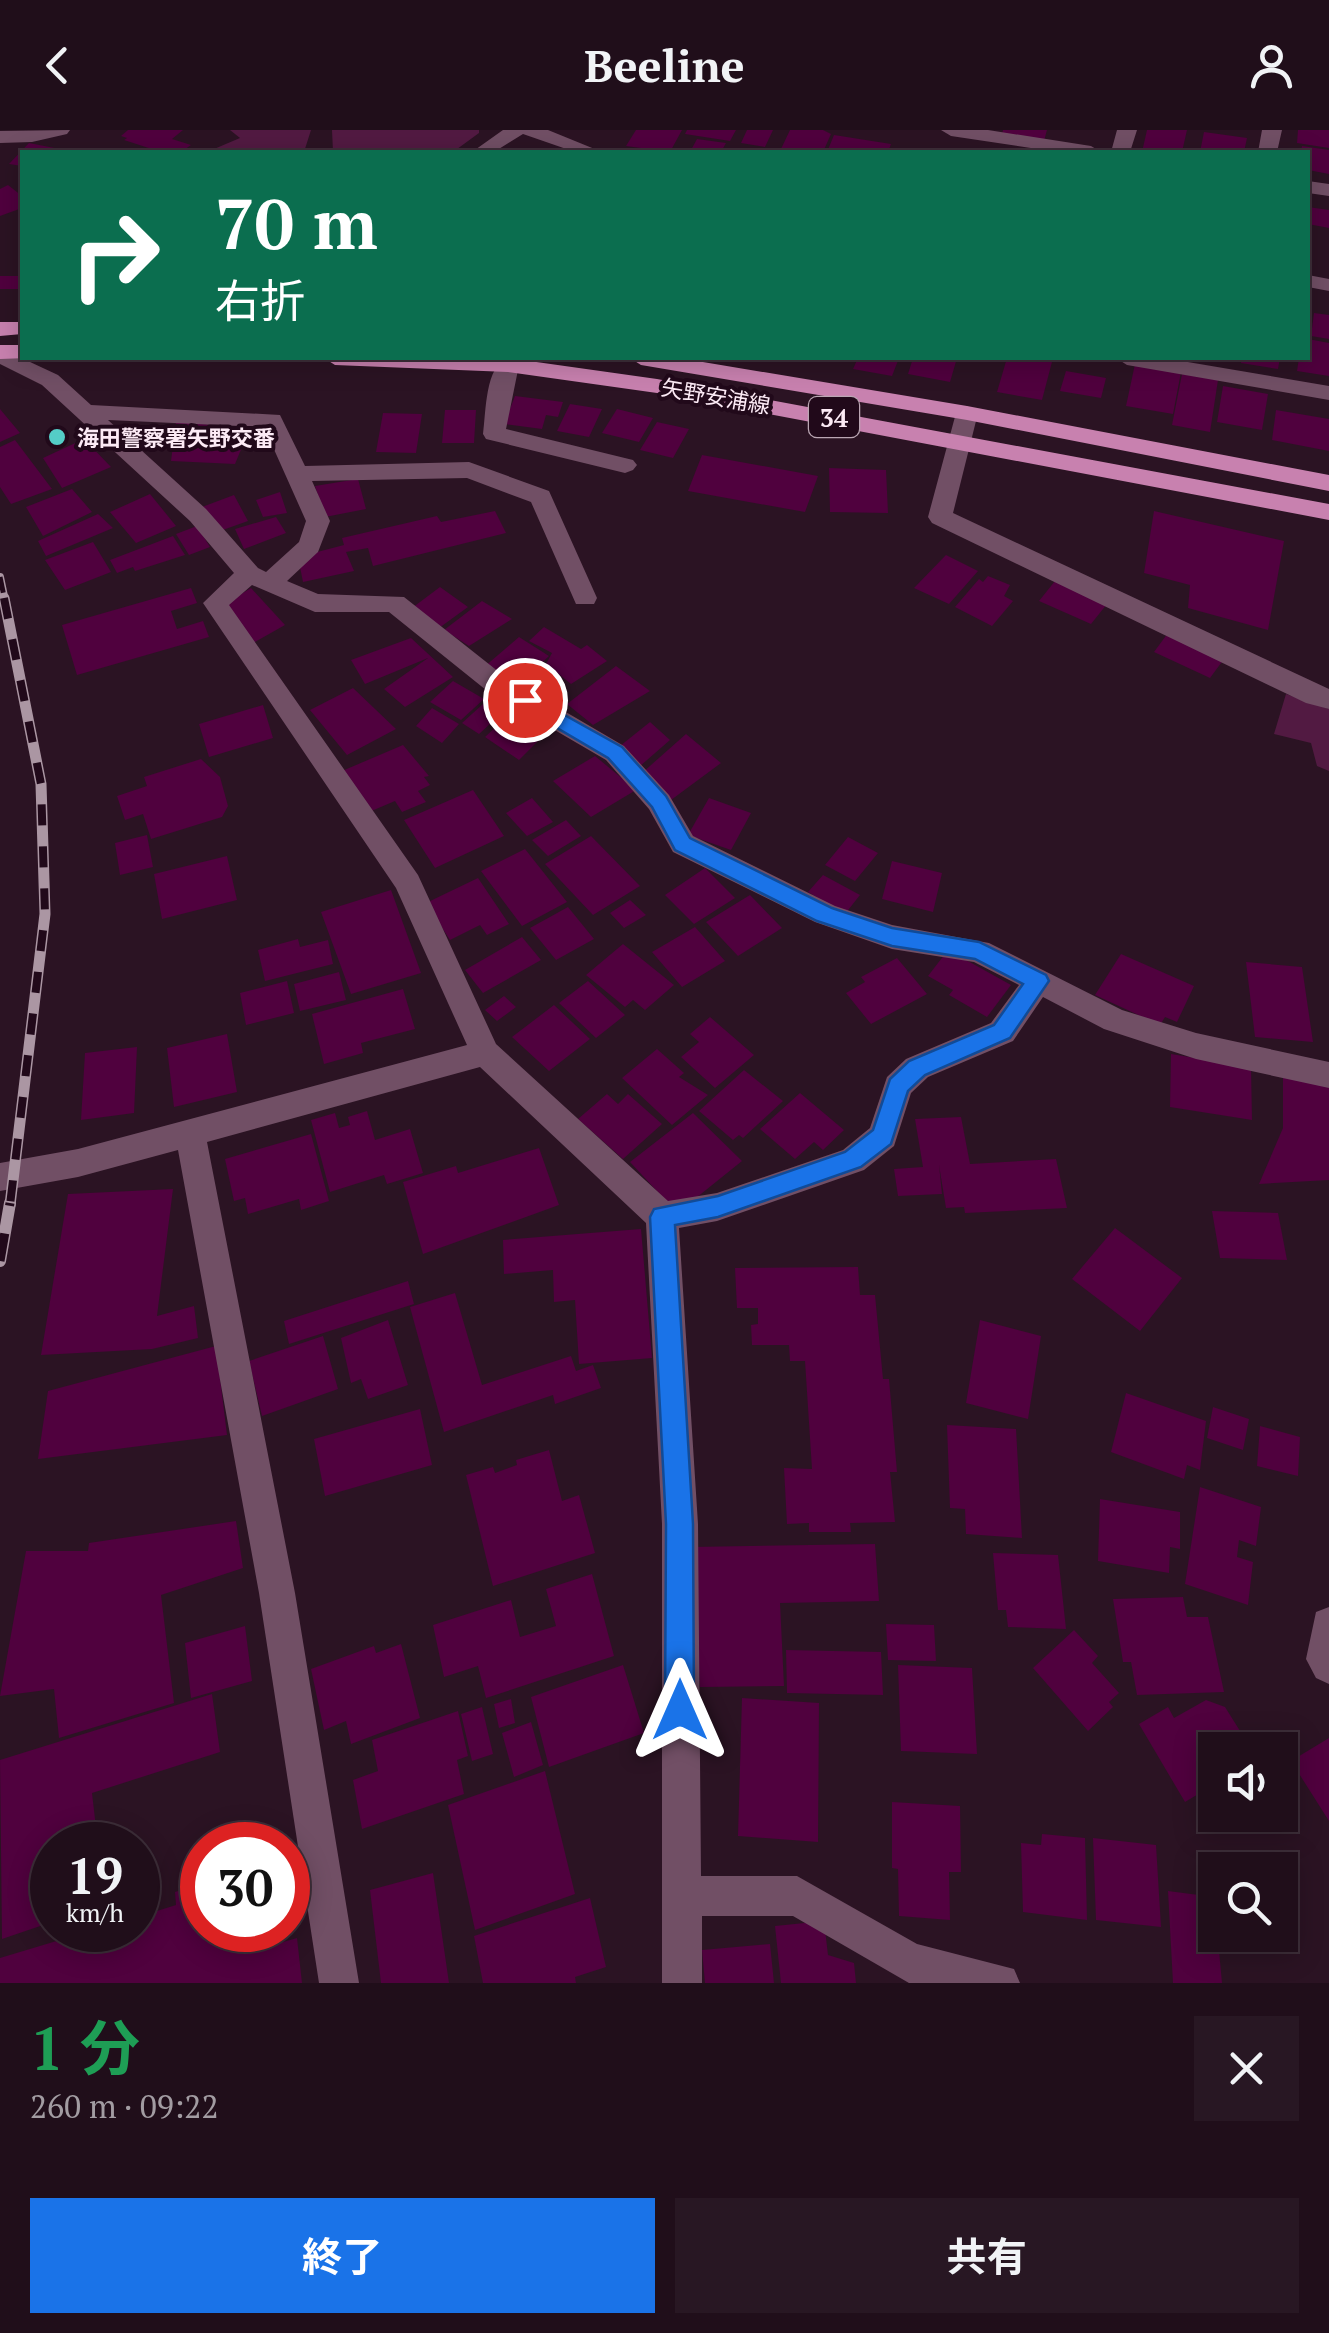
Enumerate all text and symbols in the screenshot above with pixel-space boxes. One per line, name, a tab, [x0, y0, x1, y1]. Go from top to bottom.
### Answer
text: Beeline	[584, 35, 745, 95]
icon: back	[30, 38, 85, 93]
icon: person	[1244, 38, 1299, 93]
text: 70 m	[215, 176, 378, 269]
icon: right	[50, 190, 180, 320]
text: 右折	[215, 270, 305, 330]
street label: 矢野安浦線	[659, 372, 773, 420]
road number: 34	[809, 397, 859, 437]
place label: 海田警察署矢野交番	[77, 423, 275, 452]
marker: 海田警察署矢野交番	[46, 426, 68, 448]
pin	[483, 658, 568, 743]
icon: arrive	[498, 673, 553, 728]
position arrow	[628, 1658, 732, 1762]
map controls	[1198, 1732, 1298, 1952]
button: sound	[1198, 1732, 1298, 1832]
speed limit sign: 30	[180, 1822, 310, 1952]
text: 19	[67, 1842, 123, 1908]
button: search	[1198, 1852, 1298, 1952]
text: km/h	[66, 1896, 124, 1929]
text: 1 分	[30, 2008, 140, 2087]
button: close	[1194, 2016, 1299, 2121]
text: 260 m · 09:22	[30, 2085, 218, 2127]
button: 終了	[30, 2198, 655, 2313]
button: 共有	[675, 2198, 1299, 2313]

